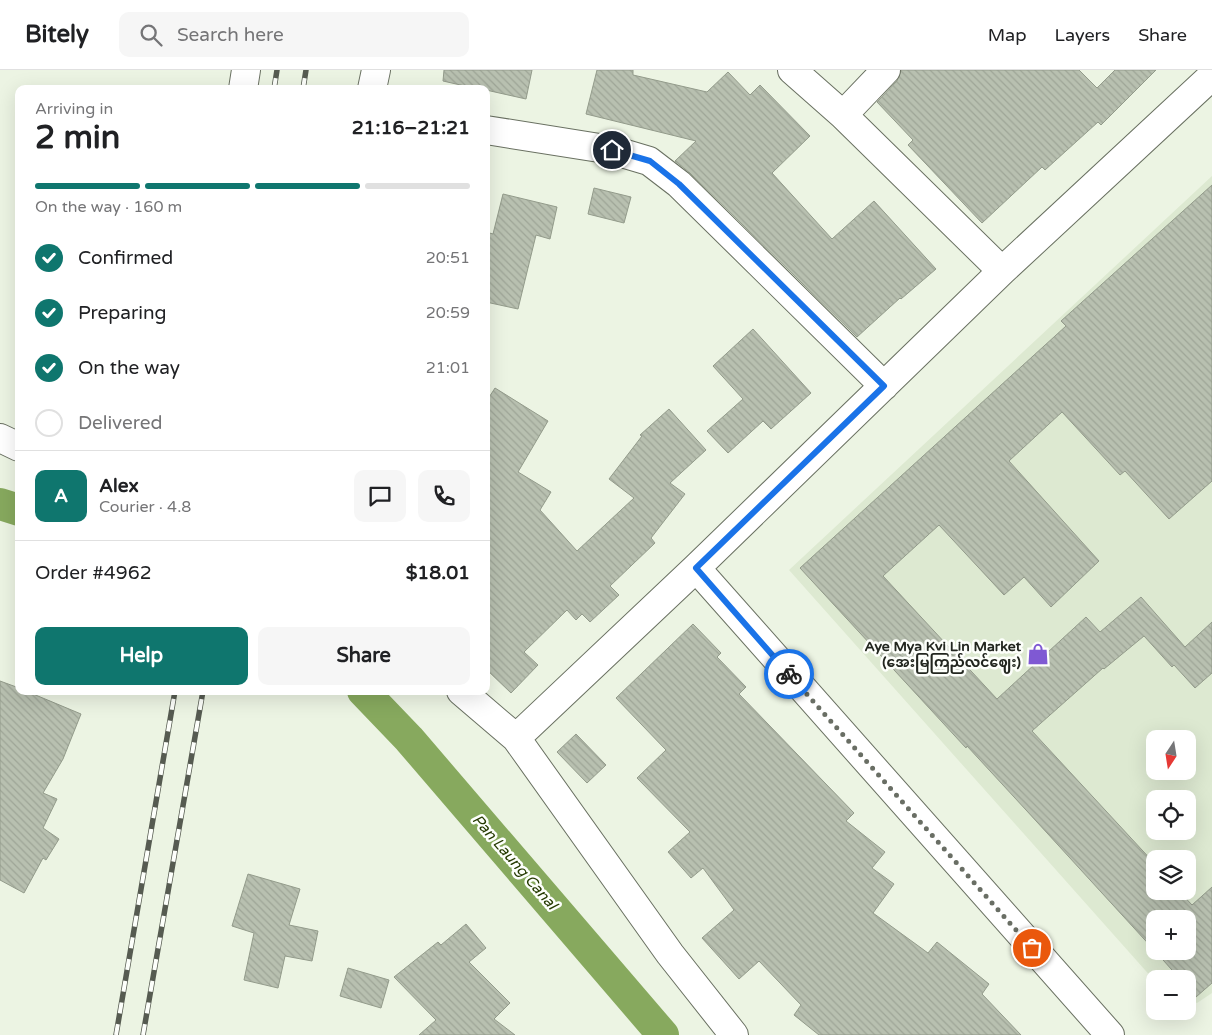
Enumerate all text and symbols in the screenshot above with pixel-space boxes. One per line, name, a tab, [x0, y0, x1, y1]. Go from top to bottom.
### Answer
search box	[119, 12, 469, 57]
text: Bitely	[25, 20, 89, 49]
icon: search	[137, 21, 165, 49]
text: Search here	[177, 24, 284, 46]
text: Map	[988, 24, 1027, 46]
text: Layers	[1055, 24, 1110, 46]
text: Share	[1138, 24, 1187, 46]
text: Arriving in	[35, 99, 113, 119]
text: 21:16–21:21	[352, 117, 470, 139]
text: 2 min	[35, 119, 120, 157]
pin	[591, 129, 633, 171]
icon: home	[598, 136, 626, 164]
text: On the way · 160 m	[35, 197, 182, 217]
icon: check	[35, 244, 63, 272]
text: Confirmed	[78, 247, 173, 269]
text: 20:51	[426, 248, 470, 268]
icon: check	[35, 299, 63, 327]
text: Preparing	[78, 302, 167, 324]
text: 20:59	[426, 303, 470, 323]
icon: check	[35, 354, 63, 382]
text: On the way	[78, 357, 180, 379]
text: 21:01	[426, 358, 470, 378]
text: Delivered	[78, 412, 163, 434]
button: chat	[354, 470, 406, 522]
button: phone	[418, 470, 470, 522]
text: Alex	[99, 475, 139, 497]
text: A	[54, 485, 68, 507]
text: Courier · 4.8	[99, 497, 191, 517]
text: Order #4962	[35, 562, 152, 584]
text: $18.01	[406, 562, 470, 584]
button: Help	[35, 627, 248, 685]
button: Share	[258, 627, 470, 685]
place label: Aye Mya Kyi Lin Market (အေးမြကြည်လင်ဈေး)	[864, 638, 1022, 674]
shop icon: Aye Mya Kyi Lin Market (အေးမြကြည်လင်ဈေး)	[1025, 641, 1051, 667]
courier	[764, 649, 814, 699]
icon: bike	[775, 660, 803, 688]
north arrow	[1146, 730, 1196, 780]
map controls	[1146, 730, 1196, 1020]
button: locate	[1146, 790, 1196, 840]
water label: Pan Laung Canal	[469, 811, 563, 915]
button: layers	[1146, 850, 1196, 900]
button: +	[1146, 910, 1196, 960]
pin	[1011, 927, 1053, 969]
icon: bag	[1018, 934, 1046, 962]
button: −	[1146, 970, 1196, 1020]

